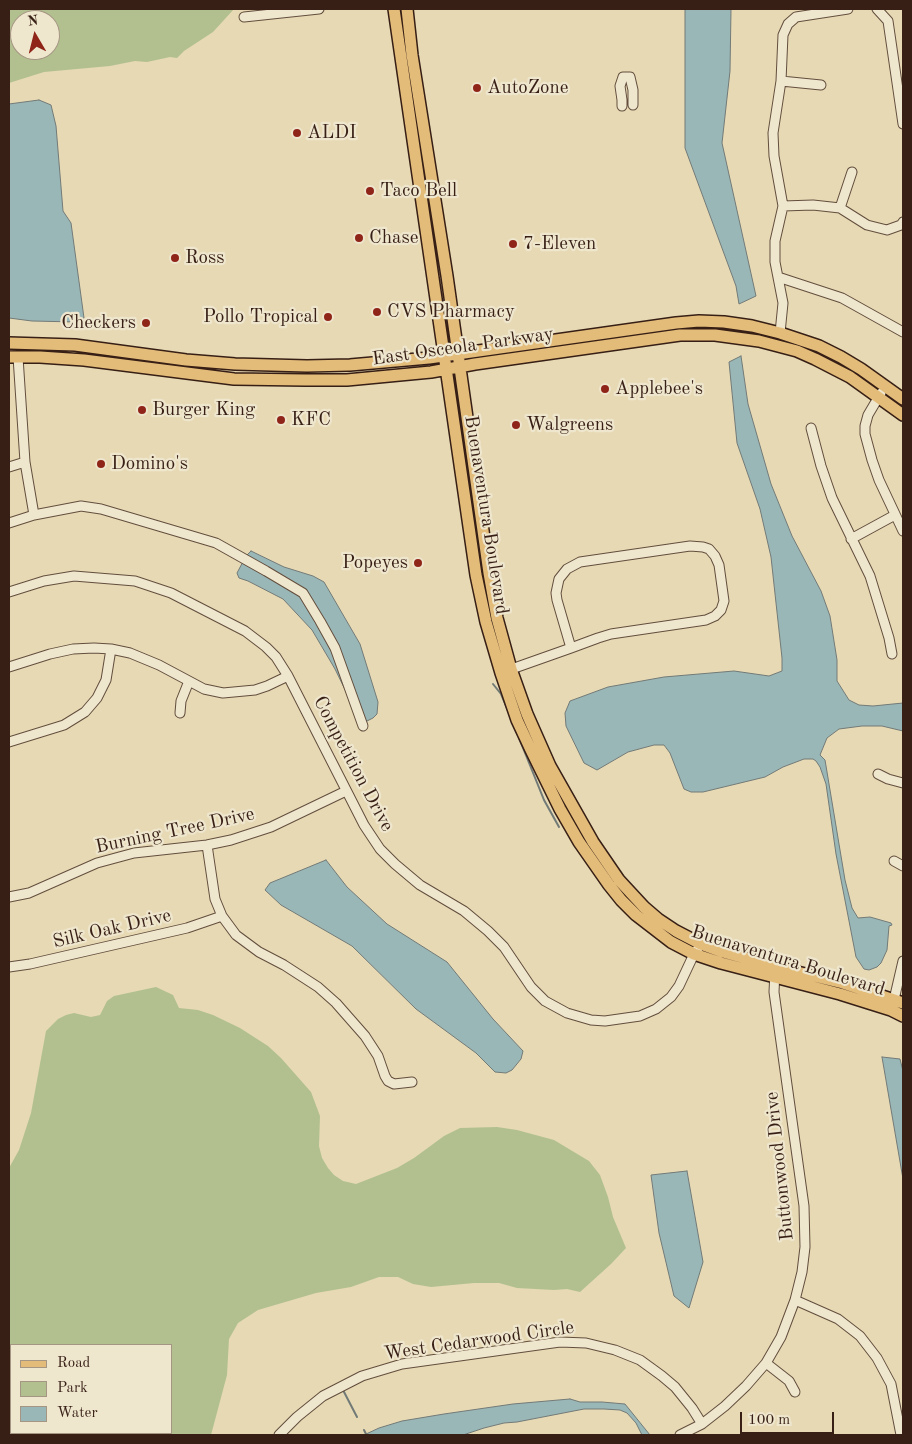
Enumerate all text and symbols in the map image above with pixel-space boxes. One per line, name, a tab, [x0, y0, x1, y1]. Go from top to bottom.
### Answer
north arrow	[10, 10, 60, 60]
text: N	[27, 13, 39, 29]
place label: AutoZone	[487, 77, 569, 99]
marker: AutoZone	[471, 82, 483, 94]
place label: ALDI	[307, 122, 357, 144]
marker: ALDI	[291, 127, 303, 139]
place label: Taco Bell	[380, 180, 457, 202]
marker: Taco Bell	[364, 185, 376, 197]
place label: Chase	[369, 227, 418, 249]
marker: Chase	[353, 232, 365, 244]
place label: 7-Eleven	[523, 233, 596, 255]
marker: 7-Eleven	[507, 238, 519, 250]
place label: Ross	[185, 247, 225, 269]
marker: Ross	[169, 252, 181, 264]
place label: CVS Pharmacy	[387, 301, 515, 323]
place label: Pollo Tropical	[203, 306, 318, 328]
marker: CVS Pharmacy	[371, 306, 383, 318]
marker: Pollo Tropical	[322, 311, 334, 323]
place label: Checkers	[61, 312, 136, 334]
marker: Checkers	[140, 317, 152, 329]
street label: East Osceola Parkway	[371, 323, 555, 371]
place label: Applebee's	[615, 378, 703, 400]
marker: Applebee's	[599, 383, 611, 395]
place label: Burger King	[152, 399, 255, 421]
marker: Burger King	[136, 404, 148, 416]
place label: KFC	[291, 409, 331, 431]
marker: KFC	[275, 414, 287, 426]
street label: Buenaventura Boulevard	[459, 414, 513, 616]
place label: Walgreens	[526, 414, 613, 436]
marker: Walgreens	[510, 419, 522, 431]
place label: Domino's	[111, 453, 188, 475]
marker: Domino's	[95, 458, 107, 470]
place label: Popeyes	[342, 552, 408, 574]
marker: Popeyes	[412, 557, 424, 569]
street label: Competition Drive	[308, 692, 398, 836]
street label: Burning Tree Drive	[93, 803, 257, 859]
street label: Silk Oak Drive	[51, 904, 173, 954]
street label: Buenaventura Boulevard	[688, 921, 888, 1001]
street label: Buttonwood Drive	[761, 1090, 799, 1242]
street label: West Cedarwood Circle	[382, 1316, 576, 1366]
legend	[10, 1344, 172, 1434]
text: Road	[57, 1356, 90, 1371]
text: Park	[57, 1381, 88, 1396]
scale bar	[742, 1402, 836, 1434]
text: Water	[57, 1406, 98, 1421]
text: 100 m	[748, 1413, 790, 1428]

